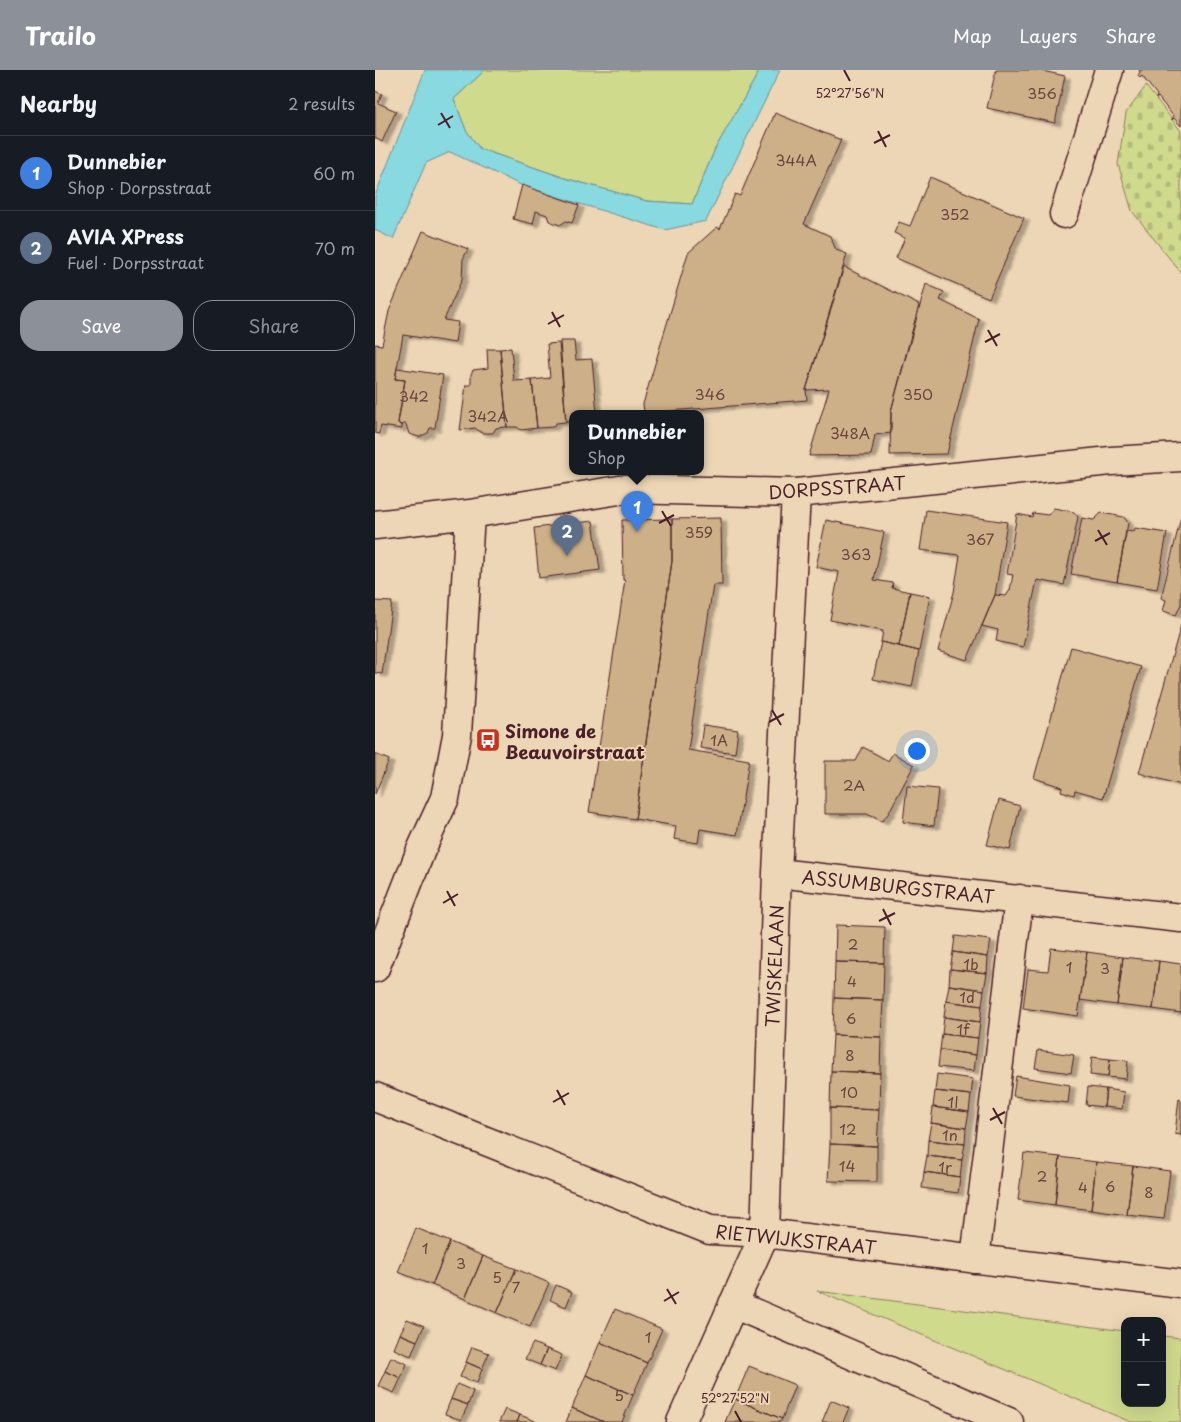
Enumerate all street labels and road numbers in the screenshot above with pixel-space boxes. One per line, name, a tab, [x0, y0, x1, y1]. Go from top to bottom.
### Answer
street label: DORPSSTRAAT	[767, 469, 907, 505]
street label: ASSUMBURGSTRAAT	[801, 862, 996, 910]
street label: TWISKELAAN	[758, 904, 790, 1028]
street label: RIETWIJKSTRAAT	[714, 1217, 878, 1261]

